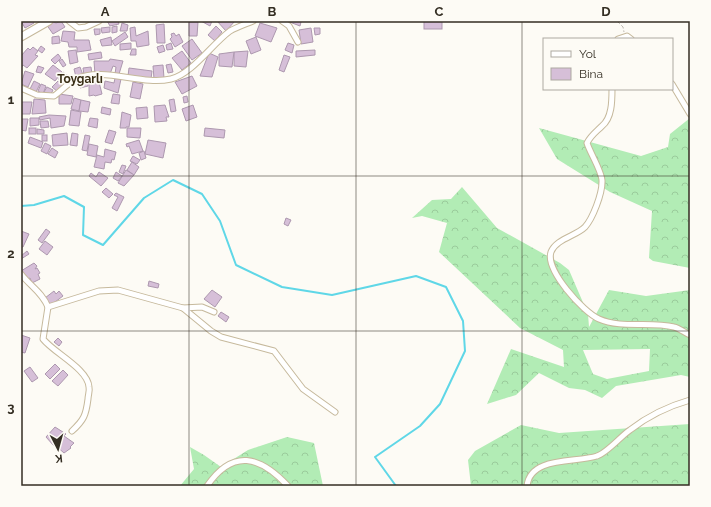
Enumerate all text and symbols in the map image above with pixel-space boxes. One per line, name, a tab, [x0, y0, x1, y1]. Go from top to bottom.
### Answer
text: A	[101, 4, 110, 19]
text: B	[268, 4, 277, 19]
text: C	[435, 4, 444, 19]
text: D	[601, 4, 611, 19]
legend	[543, 38, 673, 90]
text: Yol	[579, 47, 597, 61]
text: Bina	[579, 67, 603, 81]
district label: Toygarlı	[57, 72, 103, 86]
text: 1	[8, 92, 15, 107]
text: 2	[7, 246, 15, 261]
text: 3	[7, 400, 15, 415]
north arrow	[38, 429, 78, 469]
text: K	[54, 452, 63, 465]

